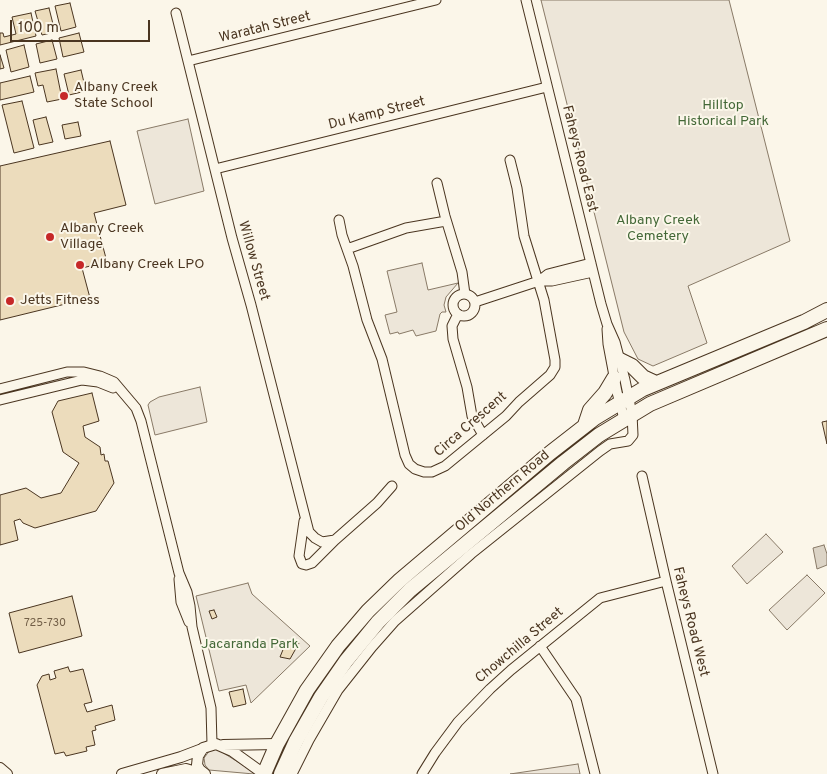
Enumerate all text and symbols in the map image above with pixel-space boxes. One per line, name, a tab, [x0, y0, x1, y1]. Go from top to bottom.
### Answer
street label: Waratah Street	[218, 9, 312, 47]
scale bar	[12, 10, 152, 42]
text: 100 m	[18, 19, 59, 38]
place label: Albany Creek State School	[74, 80, 158, 112]
marker: Albany Creek State School	[58, 90, 70, 102]
street label: Du Kamp Street	[327, 94, 427, 134]
park label: Hilltop Historical Park	[677, 98, 769, 130]
street label: Faheys Road East	[558, 104, 600, 214]
park label: Albany Creek Cemetery	[616, 213, 700, 246]
street label: Willow Street	[234, 219, 272, 303]
place label: Albany Creek Village	[60, 221, 144, 253]
marker: Albany Creek Village	[44, 231, 56, 243]
place label: Albany Creek LPO	[90, 257, 204, 273]
marker: Albany Creek LPO	[74, 259, 86, 271]
place label: Jetts Fitness	[20, 293, 100, 309]
marker: Jetts Fitness	[4, 295, 16, 307]
street label: Circa Crescent	[431, 389, 511, 461]
street label: Old Northern Road	[452, 448, 554, 536]
street label: Faheys Road West	[668, 565, 712, 679]
street label: Chowchilla Street	[473, 604, 567, 688]
house number: 725-730	[24, 617, 66, 631]
park label: Jacaranda Park	[201, 637, 299, 653]

